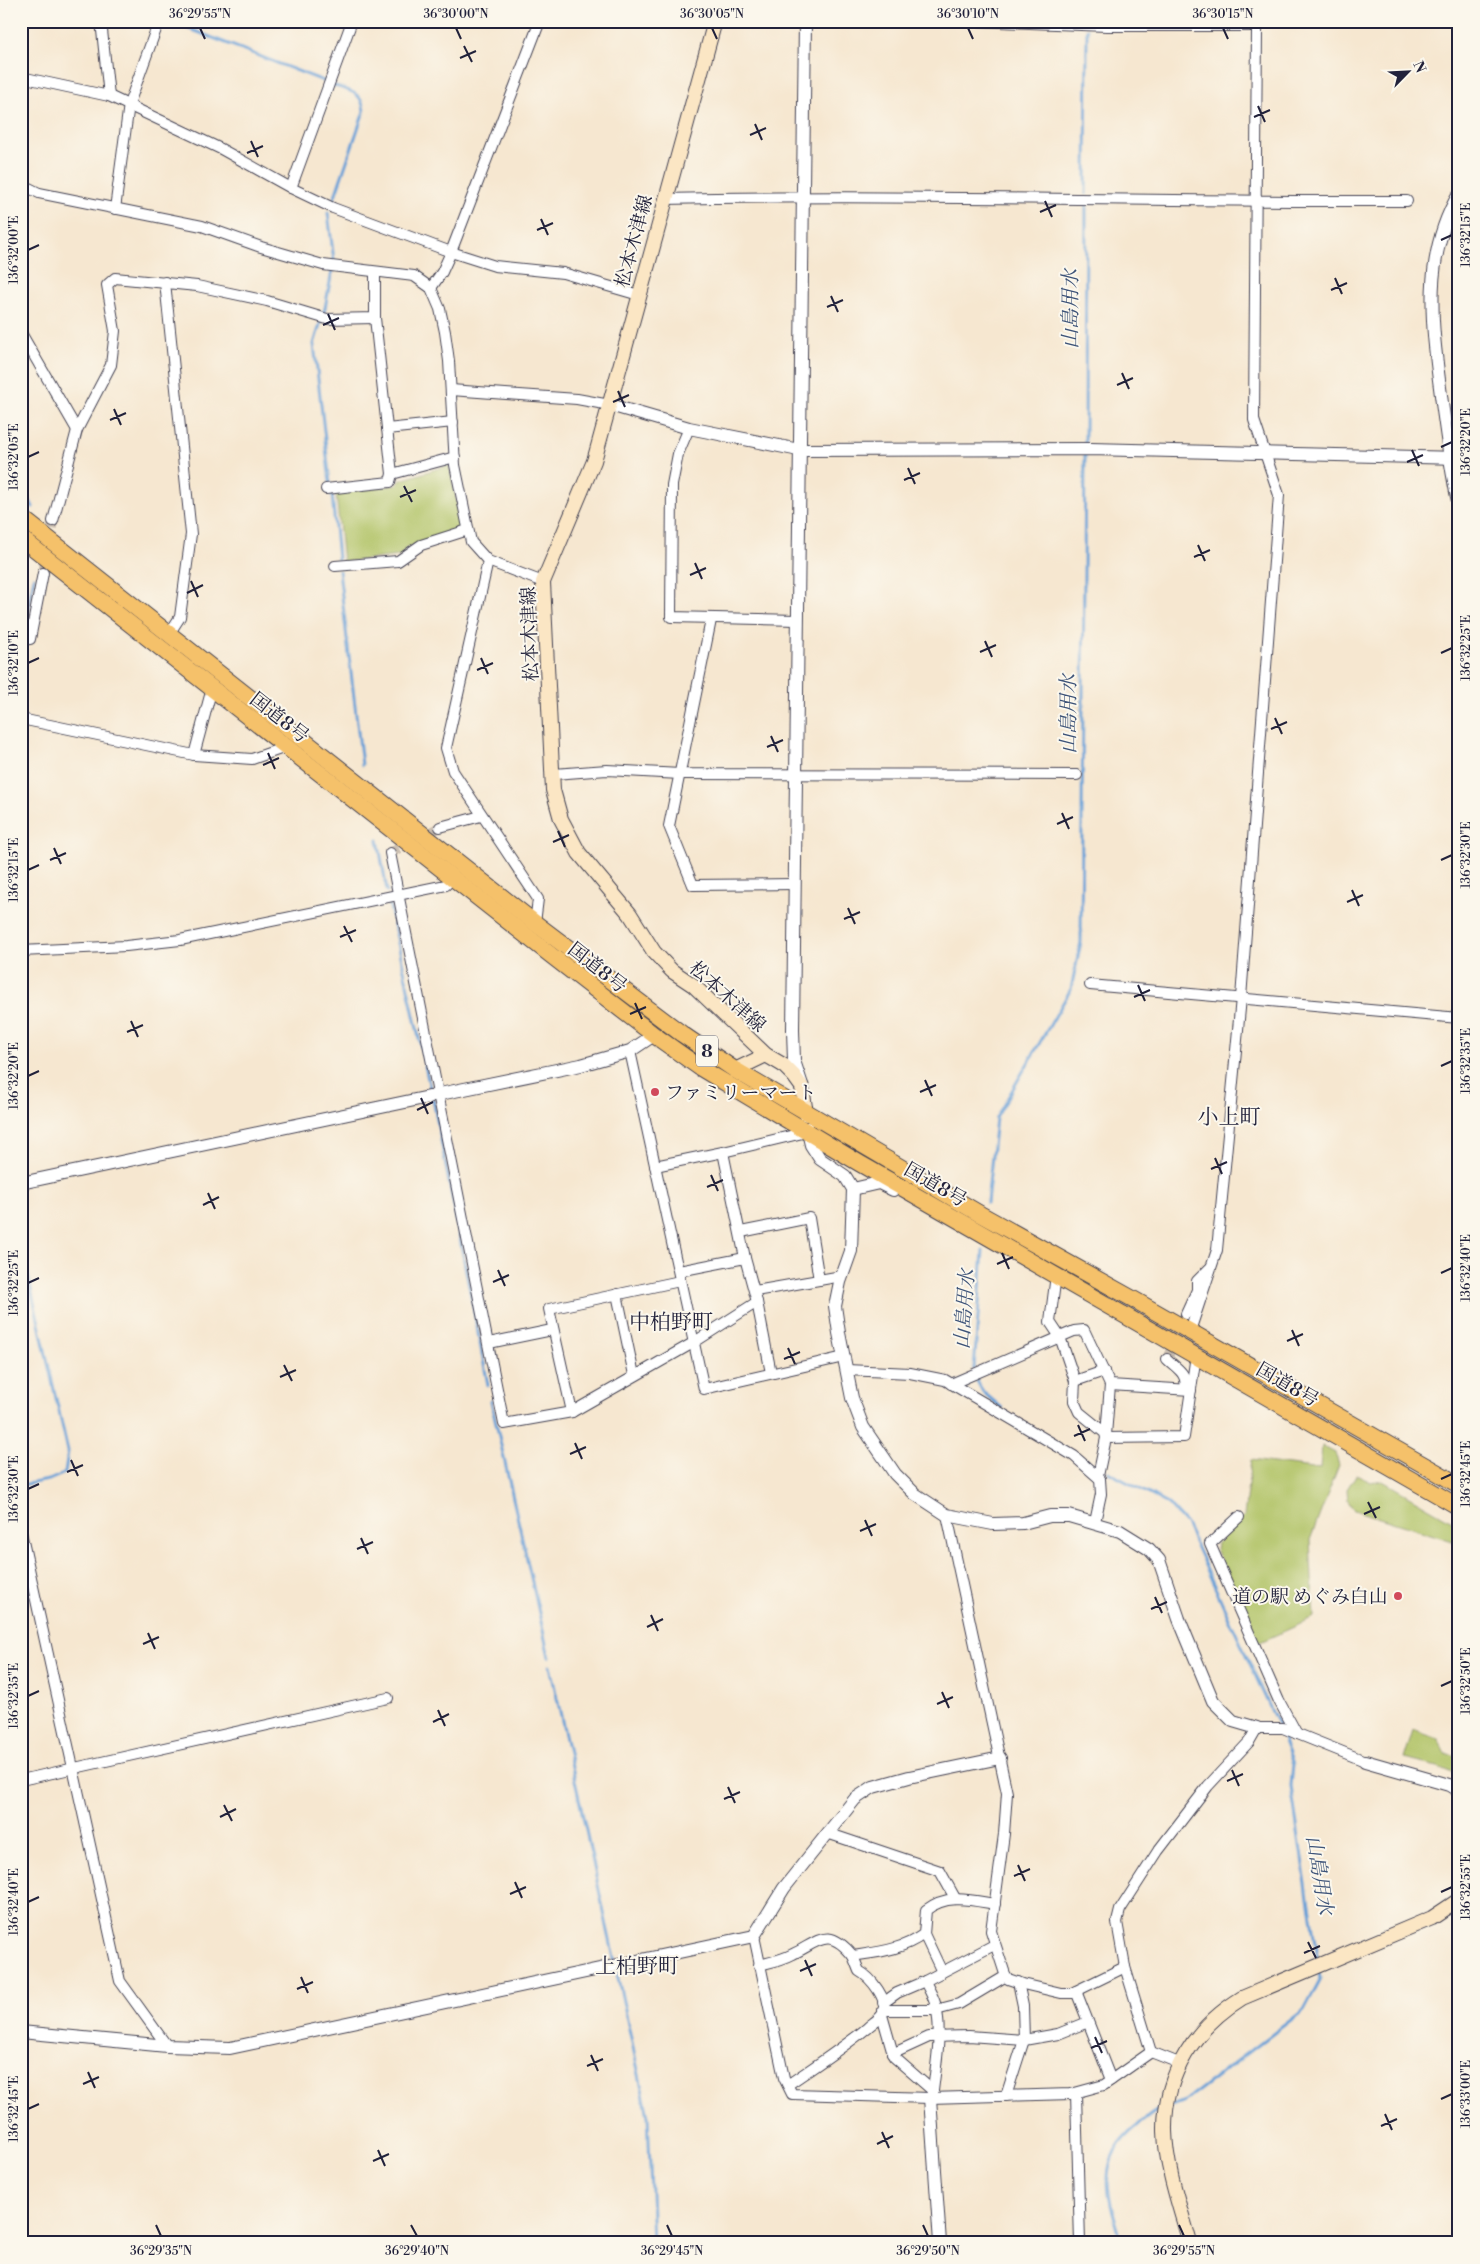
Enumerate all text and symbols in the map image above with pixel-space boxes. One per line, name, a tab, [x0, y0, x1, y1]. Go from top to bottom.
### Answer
text: 36°29'55"N	[169, 7, 231, 22]
text: 36°30'00"N	[423, 7, 489, 22]
text: 36°30'05"N	[680, 7, 744, 22]
text: 36°30'10"N	[937, 7, 999, 22]
text: 36°30'15"N	[1193, 7, 1254, 22]
north arrow	[1382, 48, 1432, 98]
text: N	[1408, 58, 1429, 76]
street label: 松本木津線	[610, 192, 658, 290]
text: 136°32'15"E	[1459, 203, 1474, 267]
text: 136°32'00"E	[7, 216, 22, 284]
water label: 山島用水	[1059, 267, 1084, 349]
text: 136°32'20"E	[1459, 408, 1474, 476]
text: 136°32'05"E	[7, 423, 22, 491]
street label: 松本木津線	[516, 586, 544, 682]
text: 136°32'25"E	[1459, 615, 1474, 681]
text: 136°32'10"E	[7, 630, 22, 696]
water label: 山島用水	[1057, 672, 1082, 754]
street label: 国道8号	[245, 687, 314, 748]
text: 136°32'30"E	[1459, 821, 1474, 889]
text: 136°32'15"E	[7, 838, 22, 902]
street label: 国道8号	[563, 937, 632, 998]
street label: 松本木津線	[684, 956, 771, 1037]
text: 136°32'35"E	[1459, 1028, 1474, 1094]
road number: 8	[696, 1036, 718, 1066]
text: 136°32'20"E	[7, 1042, 22, 1110]
place label: ファミリーマート	[665, 1081, 817, 1105]
marker: ファミリーマート	[649, 1086, 661, 1098]
district label: 小上町	[1198, 1105, 1261, 1131]
street label: 国道8号	[900, 1157, 971, 1212]
text: 136°32'40"E	[1459, 1234, 1474, 1302]
text: 136°32'25"E	[7, 1250, 22, 1316]
water label: 山島用水	[950, 1266, 981, 1350]
district label: 中柏野町	[629, 1310, 713, 1336]
street label: 国道8号	[1252, 1357, 1323, 1412]
text: 136°32'45"E	[1459, 1441, 1474, 1507]
text: 136°32'30"E	[7, 1455, 22, 1523]
place label: 道の駅 めぐみ白山	[1232, 1585, 1388, 1609]
marker: 道の駅 めぐみ白山	[1392, 1590, 1404, 1602]
text: 136°32'50"E	[1459, 1647, 1474, 1715]
text: 136°32'35"E	[7, 1663, 22, 1729]
water label: 山島用水	[1300, 1834, 1337, 1919]
text: 136°32'55"E	[1459, 1854, 1474, 1920]
text: 136°32'40"E	[7, 1868, 22, 1936]
district label: 上柏野町	[595, 1954, 679, 1980]
text: 136°33'00"E	[1459, 2060, 1474, 2128]
text: 136°32'45"E	[7, 2076, 22, 2142]
text: 36°29'35"N	[130, 2244, 192, 2259]
text: 36°29'40"N	[385, 2244, 449, 2259]
text: 36°29'45"N	[641, 2244, 703, 2259]
text: 36°29'50"N	[896, 2244, 960, 2259]
text: 36°29'55"N	[1153, 2244, 1215, 2259]

